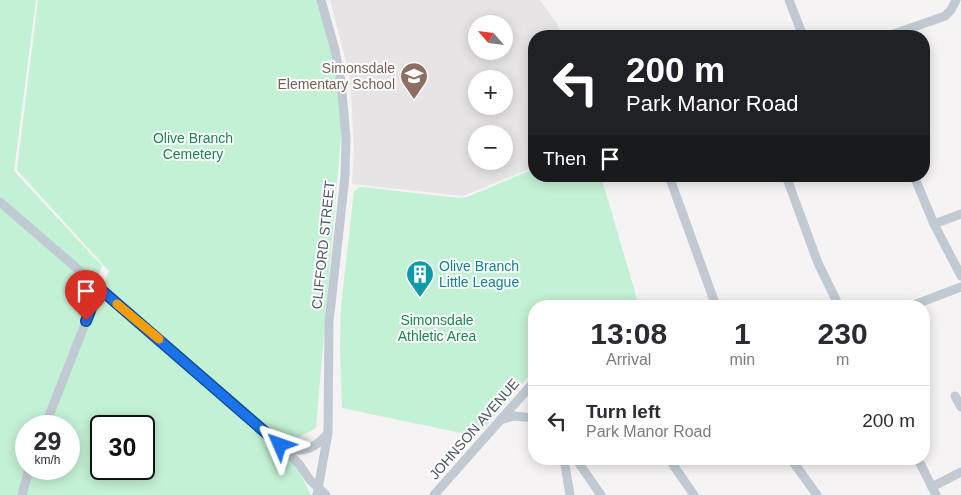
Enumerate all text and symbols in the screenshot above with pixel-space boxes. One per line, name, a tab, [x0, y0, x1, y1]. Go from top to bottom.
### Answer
north arrow	[468, 15, 512, 60]
map controls	[468, 15, 513, 170]
icon: left	[543, 50, 608, 115]
text: 200 m	[626, 50, 725, 89]
place label: Simonsdale Elementary School	[277, 60, 395, 92]
school or university icon: Simonsdale Elementary School	[399, 61, 429, 100]
button: +	[468, 70, 513, 115]
text: Park Manor Road	[626, 91, 798, 116]
button: −	[468, 125, 513, 170]
park label: Olive Branch Cemetery	[153, 130, 233, 162]
icon: arrive	[596, 145, 624, 173]
text: Then	[543, 148, 586, 169]
street label: CLIFFORD STREET	[308, 180, 338, 310]
place label: Olive Branch Little League	[439, 258, 519, 290]
building icon: Olive Branch Little League	[405, 259, 435, 298]
pin	[65, 270, 107, 321]
icon: arrive	[72, 277, 100, 305]
park label: Simonsdale Athletic Area	[398, 312, 477, 344]
text: 13:08	[590, 317, 667, 350]
text: 1	[734, 317, 751, 350]
text: 230	[818, 317, 868, 350]
text: Arrival	[606, 351, 651, 368]
text: min	[729, 351, 755, 368]
text: m	[836, 351, 849, 368]
street label: JOHNSON AVENUE	[426, 375, 522, 483]
text: Turn left	[586, 401, 661, 422]
icon: left	[543, 407, 571, 435]
text: 200 m	[862, 410, 915, 431]
speed limit sign: 30	[90, 415, 155, 480]
position arrow	[253, 418, 305, 470]
text: Park Manor Road	[586, 423, 711, 440]
text: 29	[34, 427, 61, 455]
text: km/h	[34, 453, 61, 467]

